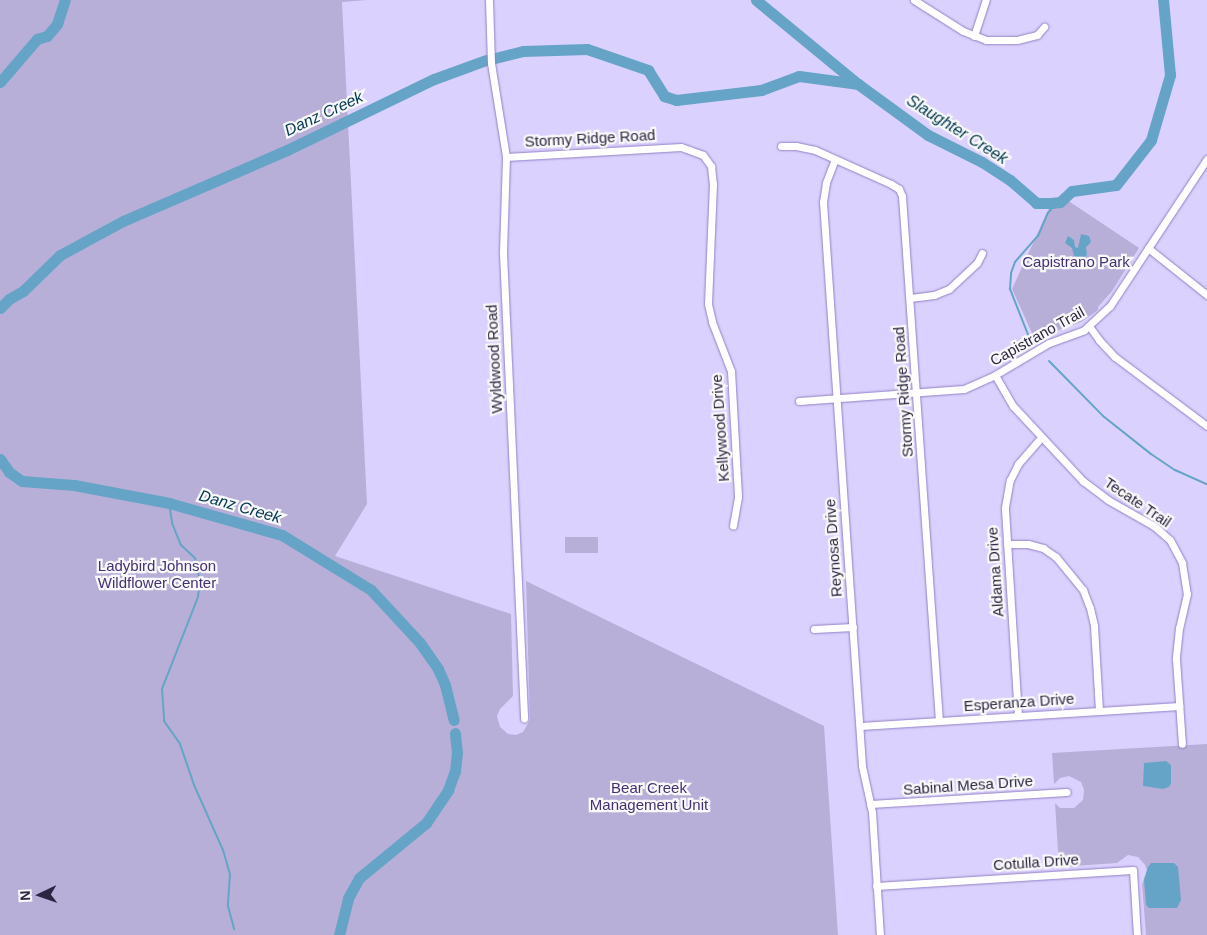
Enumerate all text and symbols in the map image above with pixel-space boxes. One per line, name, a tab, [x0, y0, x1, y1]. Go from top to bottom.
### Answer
water label: Danz Creek	[282, 87, 366, 141]
water label: Slaughter Creek	[903, 91, 1011, 169]
street label: Stormy Ridge Road	[524, 126, 656, 150]
park label: Capistrano Park	[1022, 253, 1130, 271]
street label: Capistrano Trail	[987, 303, 1087, 369]
street label: Wyldwood Road	[482, 304, 506, 414]
street label: Stormy Ridge Road	[889, 326, 917, 458]
street label: Kellywood Drive	[707, 374, 733, 482]
street label: Tecate Trail	[1101, 473, 1175, 531]
water label: Danz Creek	[197, 486, 283, 528]
street label: Reynosa Drive	[821, 498, 845, 598]
street label: Aldama Drive	[983, 526, 1007, 618]
park label: Ladybird Johnson Wildflower Center	[98, 556, 216, 591]
street label: Esperanza Drive	[963, 689, 1075, 715]
street label: Sabinal Mesa Drive	[903, 771, 1033, 799]
park label: Bear Creek Management Unit	[590, 778, 708, 813]
street label: Cotulla Drive	[993, 850, 1079, 874]
north arrow	[15, 870, 65, 920]
text: N	[17, 890, 33, 901]

